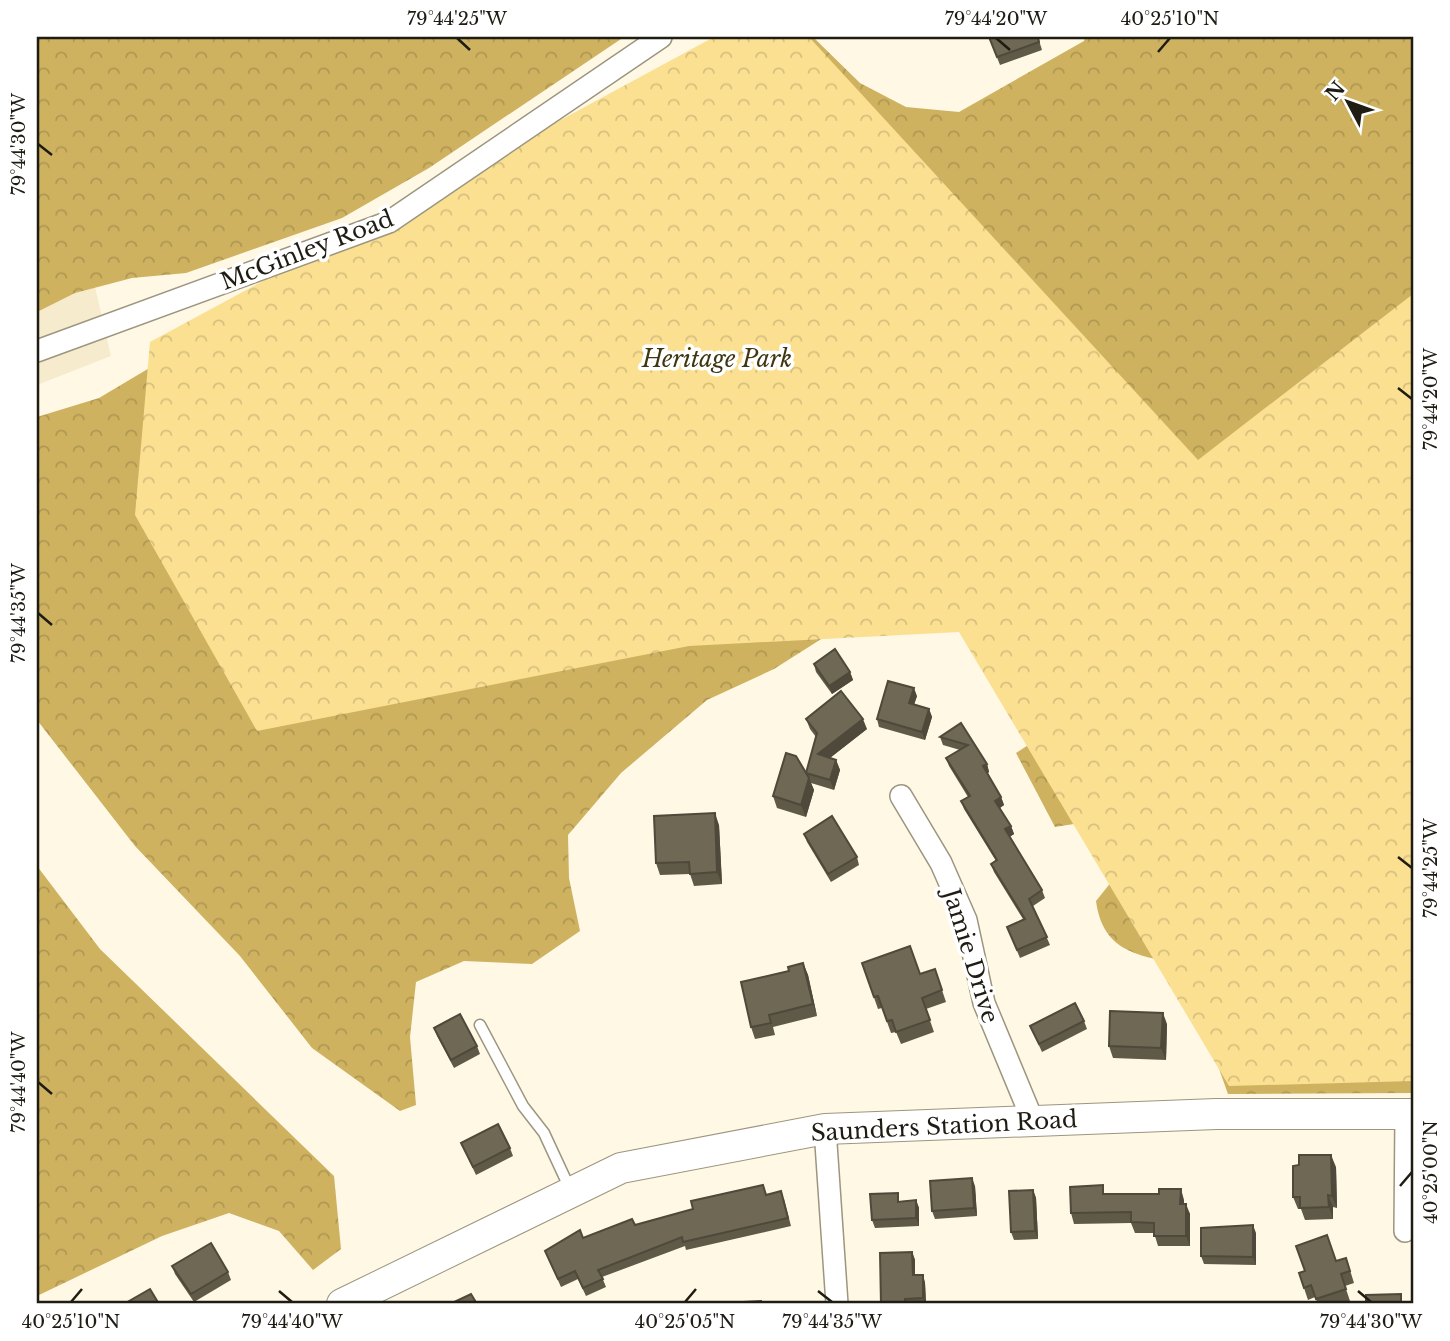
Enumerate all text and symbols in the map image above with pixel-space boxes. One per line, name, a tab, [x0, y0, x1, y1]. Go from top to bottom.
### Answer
text: 79°44'25"W	[407, 8, 508, 30]
text: 79°44'20"W	[945, 8, 1048, 30]
text: 40°25'10"N	[1121, 8, 1219, 30]
north arrow	[1314, 66, 1384, 136]
text: N	[1321, 77, 1350, 105]
text: 79°44'30"W	[8, 92, 30, 195]
street label: McGinley Road	[217, 204, 397, 296]
park label: Heritage Park	[641, 345, 792, 373]
text: 79°44'20"W	[1420, 347, 1442, 450]
text: 79°44'35"W	[8, 562, 30, 663]
text: 79°44'25"W	[1420, 817, 1442, 918]
street label: Jamie Drive	[936, 883, 1005, 1027]
text: 79°44'40"W	[8, 1031, 30, 1133]
street label: Saunders Station Road	[810, 1105, 1078, 1147]
text: 40°25'00"N	[1420, 1120, 1442, 1224]
text: 40°25'10"N	[22, 1311, 120, 1333]
text: 79°44'40"W	[241, 1311, 343, 1333]
text: 40°25'05"N	[635, 1311, 735, 1333]
text: 79°44'35"W	[782, 1311, 883, 1333]
text: 79°44'30"W	[1320, 1311, 1423, 1333]

